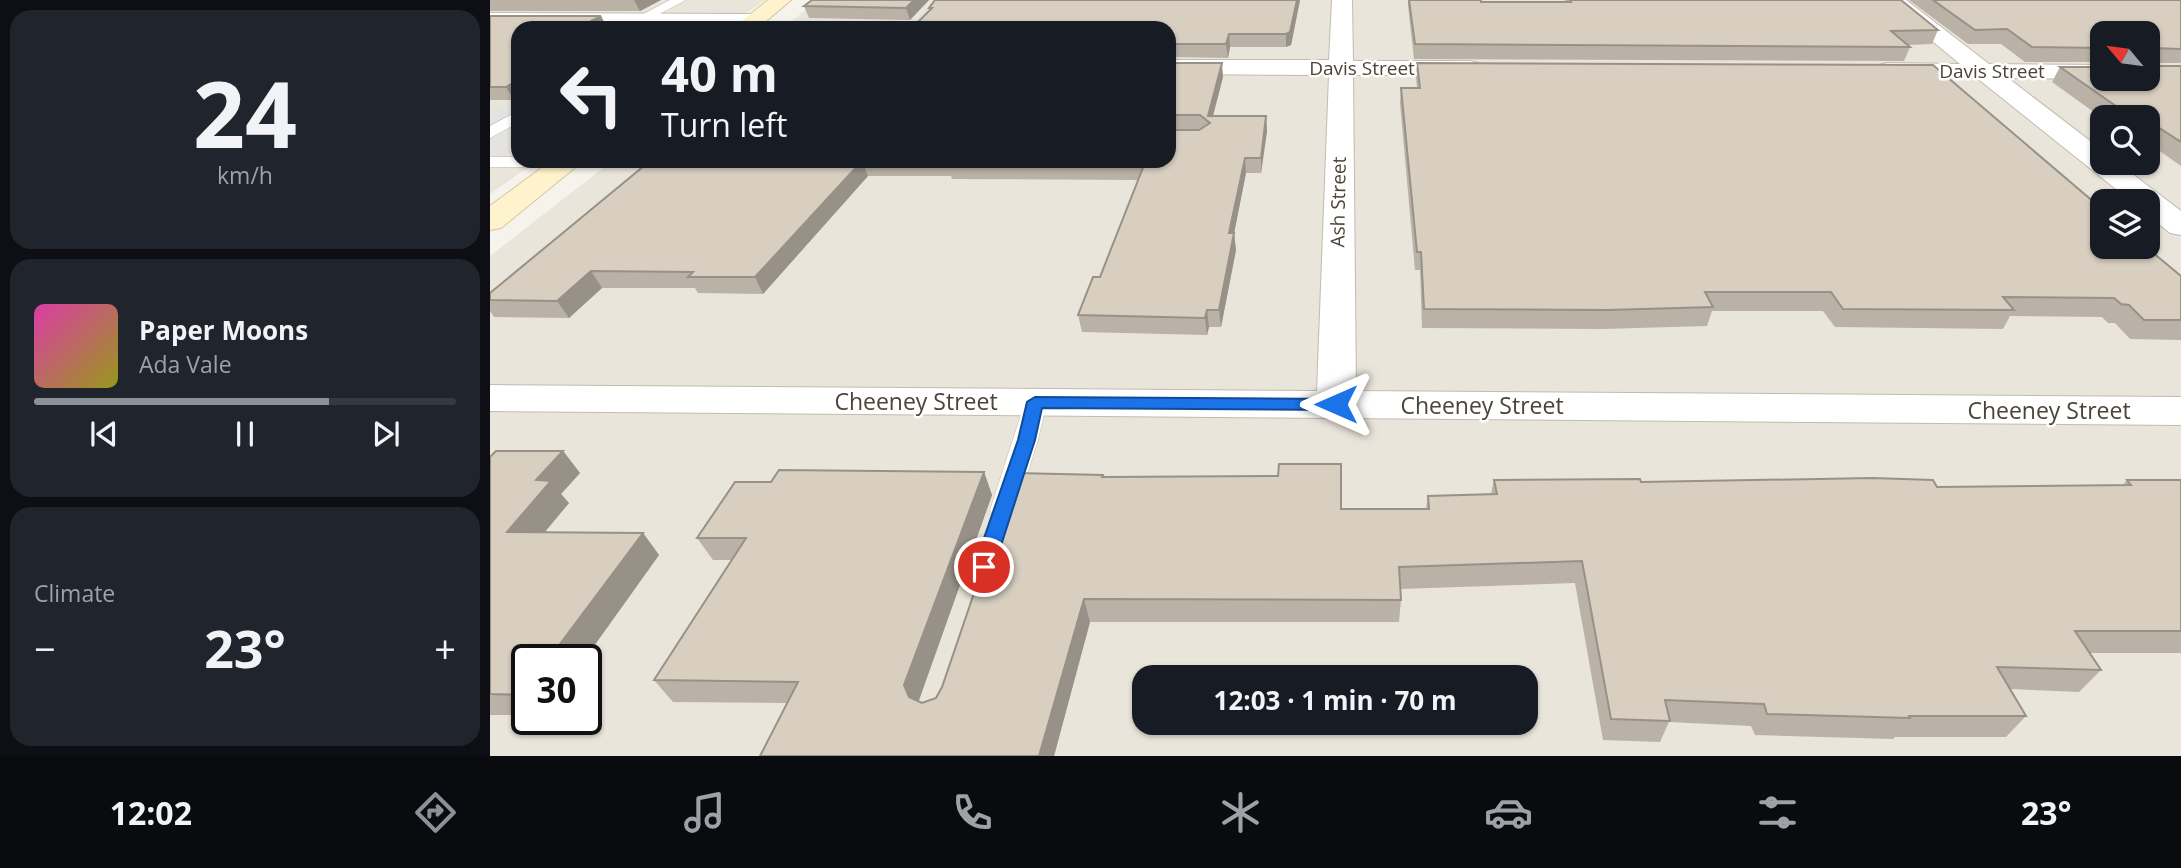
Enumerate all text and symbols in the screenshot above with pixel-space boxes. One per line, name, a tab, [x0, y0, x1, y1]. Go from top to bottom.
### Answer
north arrow	[2090, 21, 2160, 91]
map controls	[2090, 21, 2160, 259]
text: 40 m	[661, 40, 778, 106]
icon: left	[546, 49, 637, 140]
text: 24	[193, 51, 297, 175]
street label: Davis Street	[1309, 55, 1415, 81]
street label: Davis Street	[1939, 58, 2045, 84]
text: Turn left	[661, 103, 787, 146]
button: search	[2090, 105, 2160, 175]
street label: Ash Street	[1324, 156, 1352, 248]
text: km/h	[217, 159, 273, 191]
button: layers	[2090, 189, 2160, 259]
text: Paper Moons	[139, 312, 308, 348]
text: Ada Vale	[139, 348, 232, 380]
position arrow	[1299, 367, 1373, 441]
street label: Cheeney Street	[834, 385, 998, 417]
street label: Cheeney Street	[1400, 389, 1564, 421]
street label: Cheeney Street	[1967, 394, 2131, 426]
icon: previous	[85, 415, 123, 453]
icon: pause	[226, 415, 264, 453]
icon: next	[367, 415, 405, 453]
pin	[954, 537, 1014, 597]
icon: arrive	[965, 548, 1003, 586]
text: Climate	[34, 577, 115, 609]
text: 23°	[204, 612, 286, 683]
text: −	[34, 622, 56, 674]
text: +	[434, 622, 456, 674]
speed limit sign: 30	[511, 644, 602, 735]
text: 12:03 · 1 min · 70 m	[1214, 682, 1456, 718]
icon: directions	[411, 788, 460, 837]
icon: music	[680, 788, 729, 837]
icon: phone	[948, 788, 997, 837]
icon: climate	[1216, 788, 1265, 837]
icon: car	[1484, 788, 1533, 837]
icon: filters	[1753, 788, 1802, 837]
text: 12:02	[110, 791, 192, 834]
text: 23°	[2021, 791, 2071, 834]

